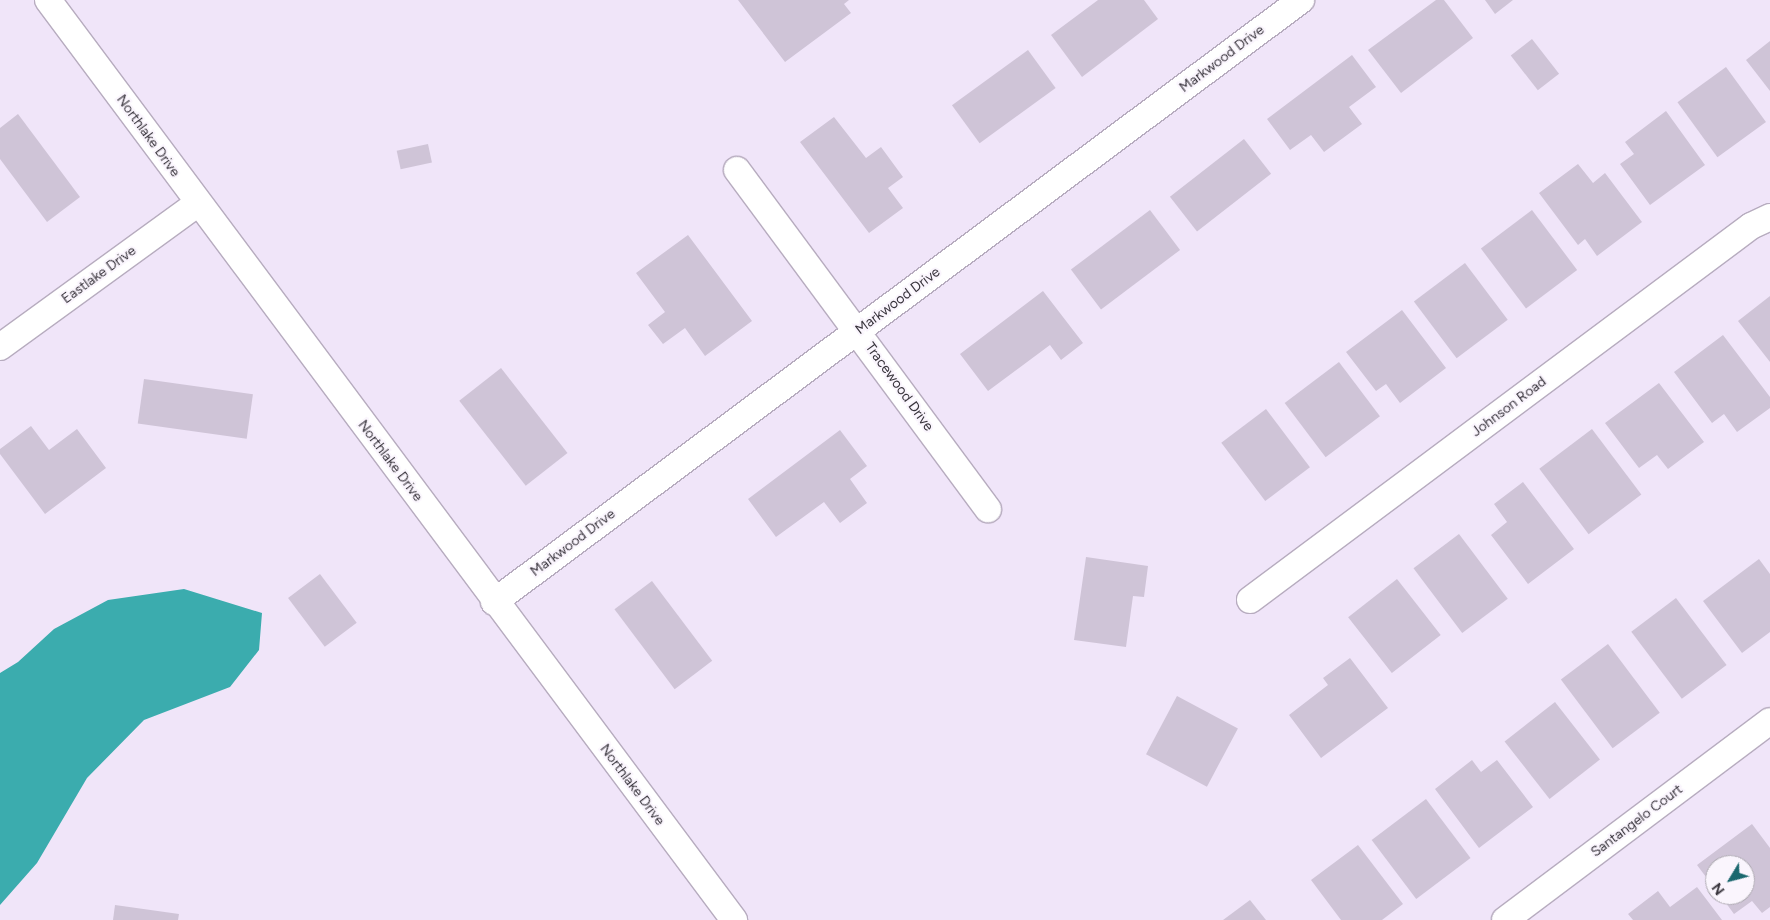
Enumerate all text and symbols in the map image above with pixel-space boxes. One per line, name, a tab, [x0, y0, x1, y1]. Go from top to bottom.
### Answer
street label: Markwood Drive	[1176, 22, 1268, 96]
street label: Northlake Drive	[113, 92, 183, 180]
street label: Eastlake Drive	[59, 242, 139, 308]
street label: Markwood Drive	[852, 264, 944, 338]
street label: Tracewood Drive	[861, 340, 937, 434]
street label: Johnson Road	[1468, 373, 1550, 441]
street label: Northlake Drive	[354, 417, 426, 505]
street label: Markwood Drive	[527, 506, 619, 580]
street label: Northlake Drive	[596, 741, 668, 829]
street label: Santangelo Court	[1588, 781, 1686, 861]
north arrow	[1705, 855, 1755, 905]
text: N	[1708, 879, 1728, 898]

